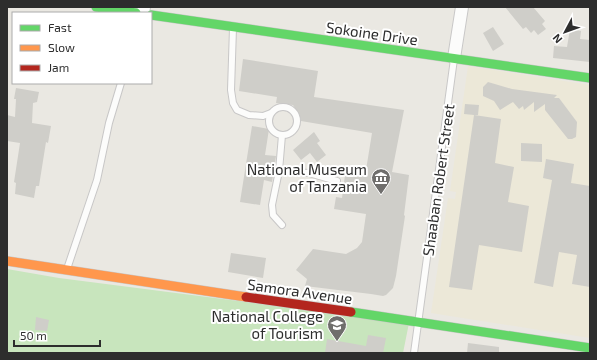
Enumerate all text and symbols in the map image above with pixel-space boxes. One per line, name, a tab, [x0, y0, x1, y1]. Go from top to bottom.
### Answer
legend	[12, 12, 152, 84]
north arrow	[545, 12, 585, 52]
street label: Sokoine Drive	[325, 18, 419, 48]
text: Fast	[48, 20, 72, 34]
text: N	[550, 32, 565, 46]
text: Slow	[48, 40, 75, 54]
text: Jam	[48, 60, 69, 74]
street label: Shaaban Robert Street	[418, 102, 458, 257]
place label: National Museum of Tanzania	[247, 160, 367, 195]
museum icon: National Museum of Tanzania	[370, 167, 392, 195]
street label: Samora Avenue	[246, 275, 354, 307]
place label: National College of Tourism	[211, 307, 323, 342]
school or university icon: National College of Tourism	[326, 314, 348, 342]
scale bar	[14, 322, 100, 348]
text: 50 m	[20, 328, 47, 342]

